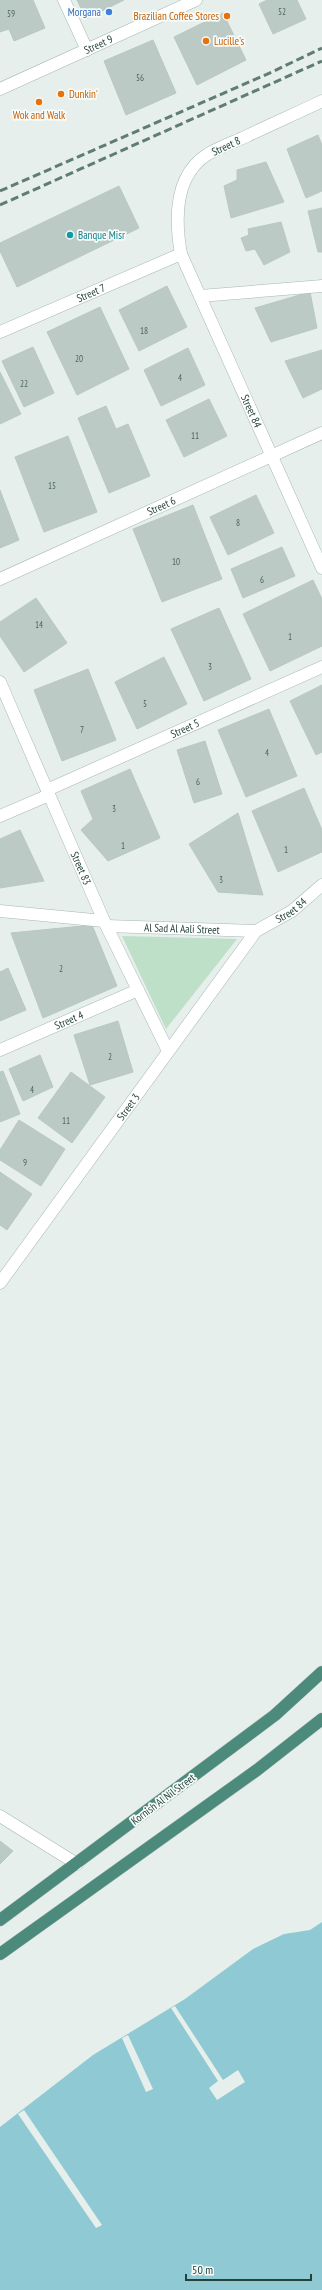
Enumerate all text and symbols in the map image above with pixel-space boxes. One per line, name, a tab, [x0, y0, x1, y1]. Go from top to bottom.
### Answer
place label: Morgana	[68, 5, 101, 19]
house number: 52	[278, 6, 286, 17]
marker: Morgana	[104, 7, 114, 17]
house number: 59	[7, 8, 15, 19]
place label: Brazilian Coffee Stores	[134, 9, 219, 23]
marker: Brazilian Coffee Stores	[222, 11, 232, 21]
street label: Street 9	[82, 32, 115, 57]
place label: Lucille's	[214, 34, 244, 48]
marker: Lucille's	[201, 36, 211, 46]
house number: 56	[136, 72, 144, 83]
place label: Dunkin'	[69, 87, 98, 101]
marker: Dunkin'	[56, 89, 66, 99]
marker: Wok and Walk	[34, 97, 44, 107]
place label: Wok and Walk	[13, 108, 66, 122]
street label: Street 8	[209, 133, 243, 159]
place label: Banque Misr	[78, 228, 125, 242]
marker: Banque Misr	[65, 230, 75, 240]
street label: Street 7	[74, 280, 108, 305]
house number: 18	[140, 325, 148, 336]
house number: 20	[75, 353, 83, 364]
house number: 4	[178, 372, 182, 383]
house number: 22	[20, 378, 28, 389]
street label: Street 84	[238, 392, 265, 430]
house number: 11	[191, 430, 199, 441]
house number: 15	[48, 480, 56, 491]
street label: Street 6	[145, 493, 178, 518]
house number: 8	[236, 517, 240, 528]
house number: 10	[172, 556, 180, 567]
house number: 6	[260, 574, 264, 585]
house number: 14	[35, 619, 43, 630]
house number: 1	[288, 631, 292, 642]
house number: 3	[208, 661, 212, 672]
house number: 5	[143, 698, 147, 709]
street label: Street 5	[168, 716, 201, 741]
house number: 7	[80, 724, 84, 735]
house number: 4	[265, 747, 269, 758]
house number: 6	[196, 776, 200, 787]
house number: 3	[112, 803, 116, 814]
house number: 1	[121, 840, 125, 851]
house number: 1	[284, 844, 288, 855]
street label: Street 83	[68, 849, 94, 887]
house number: 3	[219, 874, 223, 885]
street label: Street 84	[273, 894, 310, 926]
street label: Al Sad Al Aali Street	[144, 920, 220, 937]
house number: 2	[59, 963, 63, 974]
street label: Street 4	[52, 1008, 85, 1033]
house number: 2	[108, 1051, 112, 1062]
house number: 4	[30, 1084, 34, 1095]
street label: Street 3	[114, 1090, 143, 1123]
house number: 11	[62, 1115, 70, 1126]
house number: 9	[23, 1157, 27, 1168]
street label: Kornish Al Nil Street	[128, 1770, 198, 1828]
scale bar	[186, 2256, 311, 2282]
text: 50 m	[192, 2262, 213, 2277]

